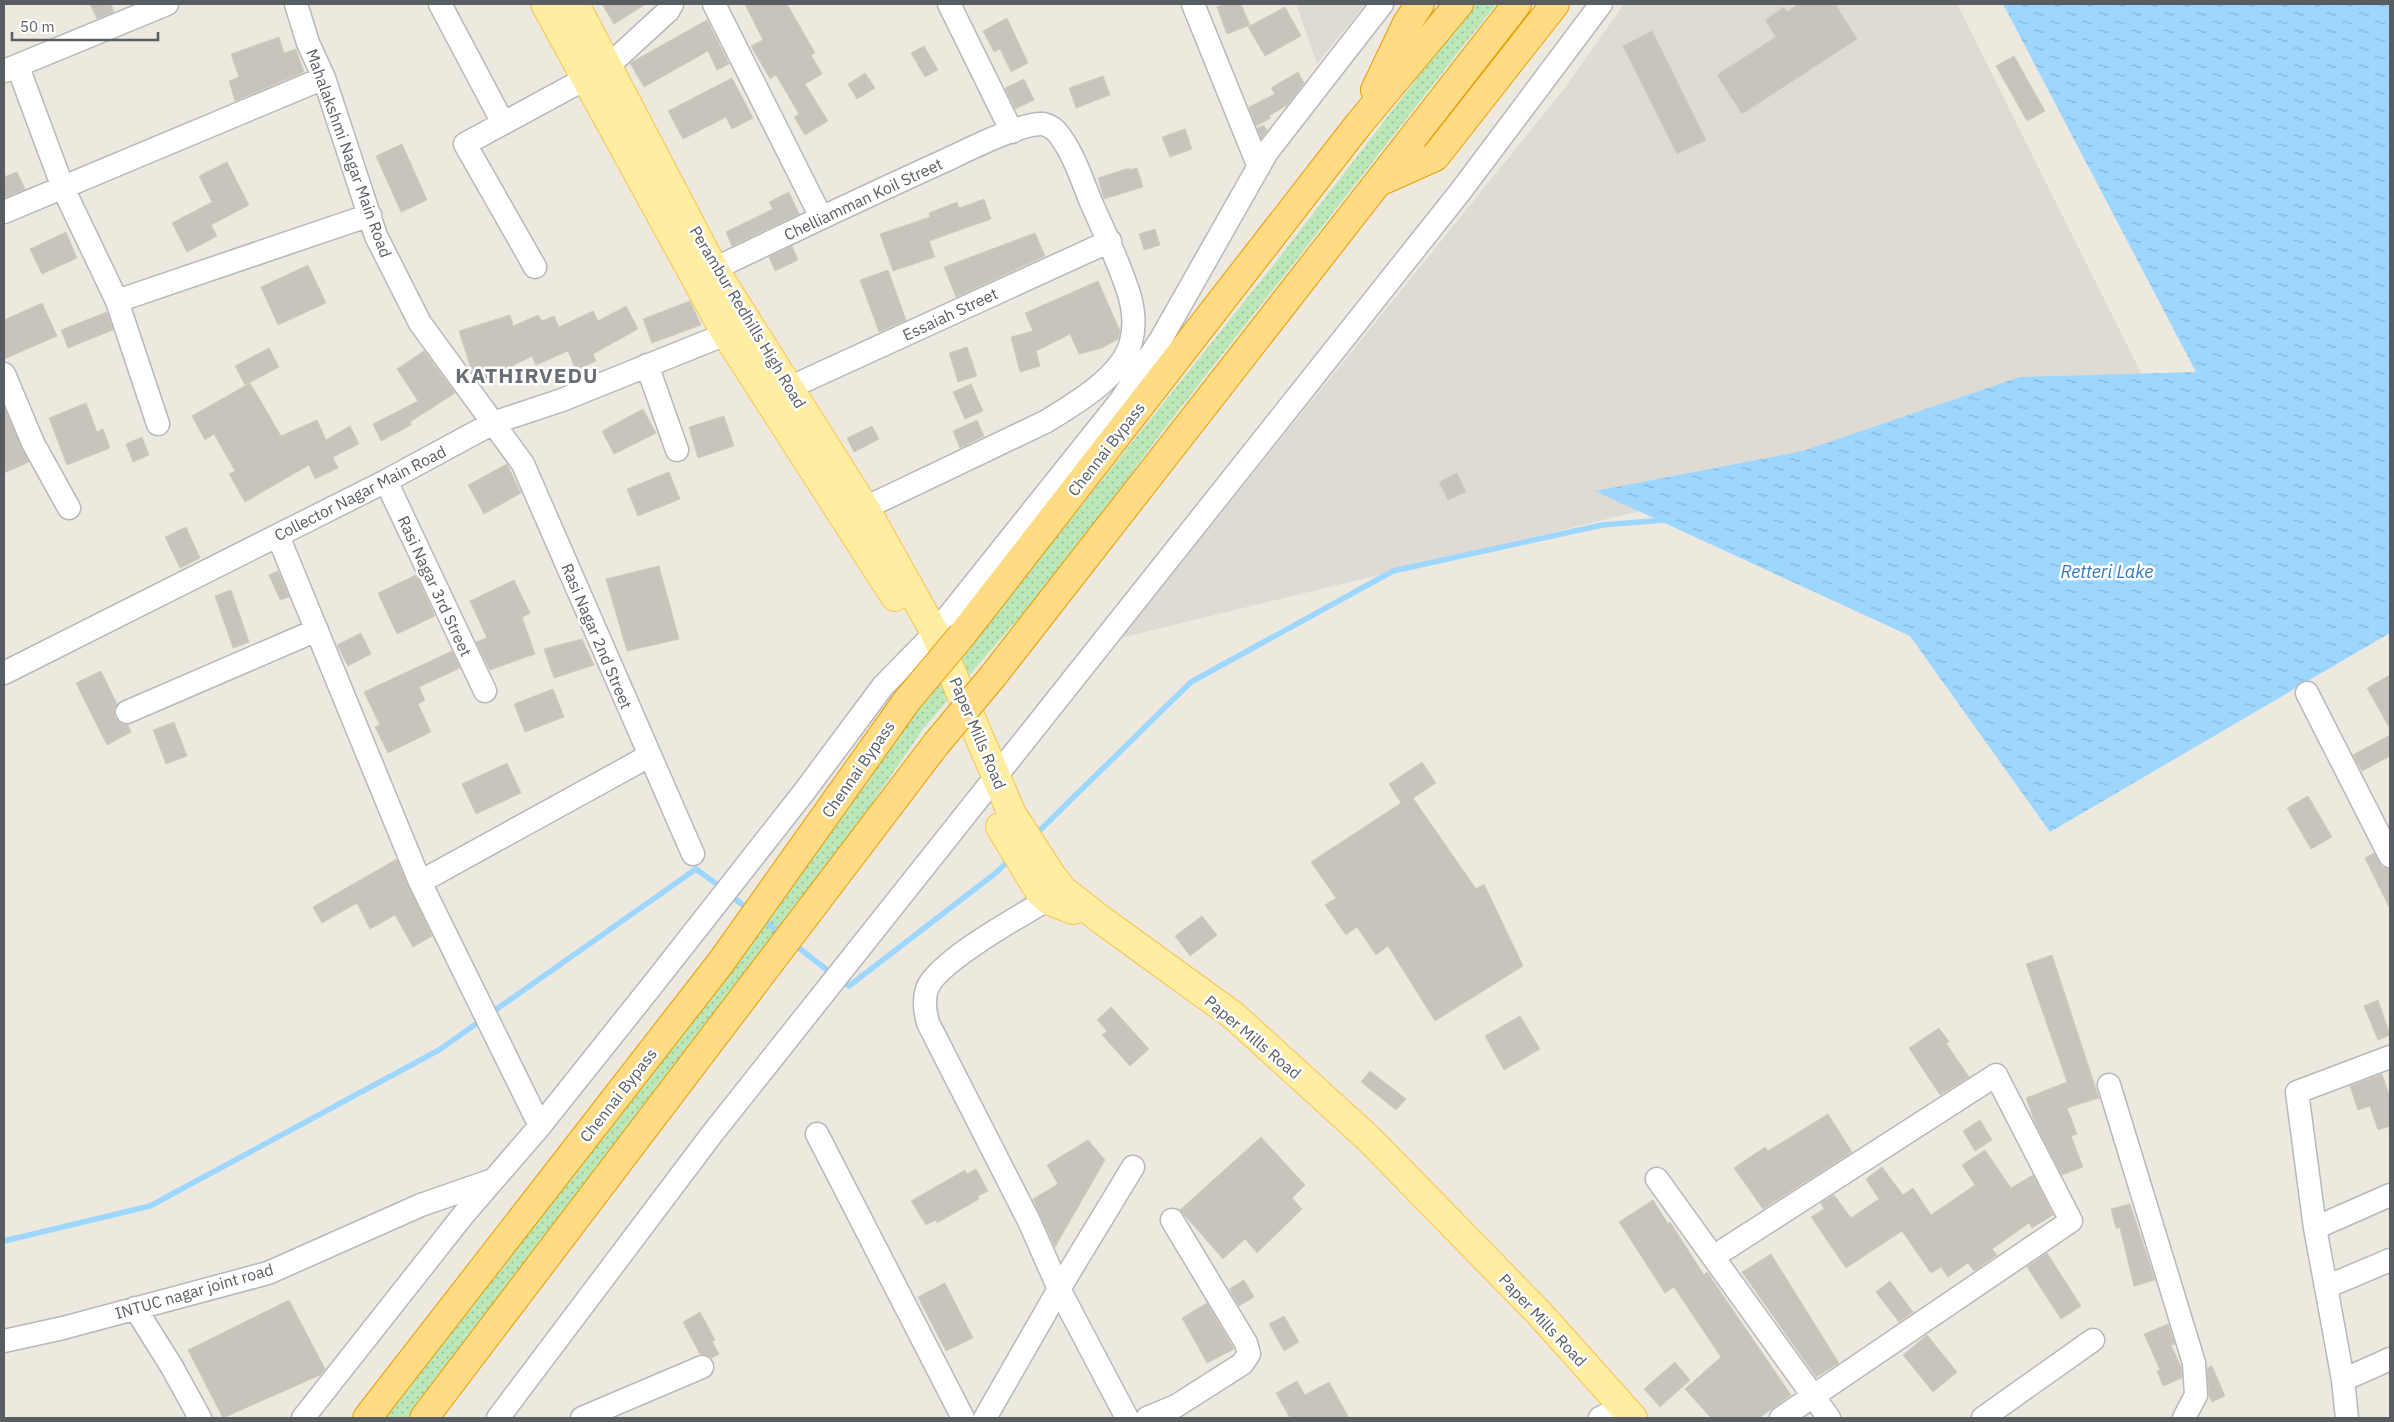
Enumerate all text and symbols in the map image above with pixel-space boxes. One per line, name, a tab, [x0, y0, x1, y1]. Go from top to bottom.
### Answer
scale bar	[12, 10, 159, 42]
text: 50 m	[20, 17, 55, 36]
street label: Mahalakshmi Nagar Main Road	[302, 46, 396, 260]
street label: Chelliamman Koil Street	[780, 153, 946, 245]
street label: Perambur Redhills High Road	[686, 222, 810, 412]
street label: Essaiah Street	[899, 283, 1001, 345]
district label: KATHIRVEDU	[455, 361, 599, 389]
street label: Chennai Bypass	[1063, 398, 1149, 500]
street label: Collector Nagar Main Road	[271, 441, 449, 545]
street label: Rasi Nagar 3rd Street	[394, 512, 476, 660]
street label: Rasi Nagar 2nd Street	[557, 560, 637, 712]
water label: Retteri Lake	[2060, 560, 2154, 583]
street label: Paper Mills Road	[945, 674, 1011, 792]
street label: Chennai Bypass	[817, 717, 899, 821]
street label: Paper Mills Road	[1201, 991, 1305, 1083]
street label: Chennai Bypass	[575, 1044, 661, 1146]
street label: INTUC nagar joint road	[113, 1259, 275, 1323]
street label: Paper Mills Road	[1495, 1269, 1591, 1371]

